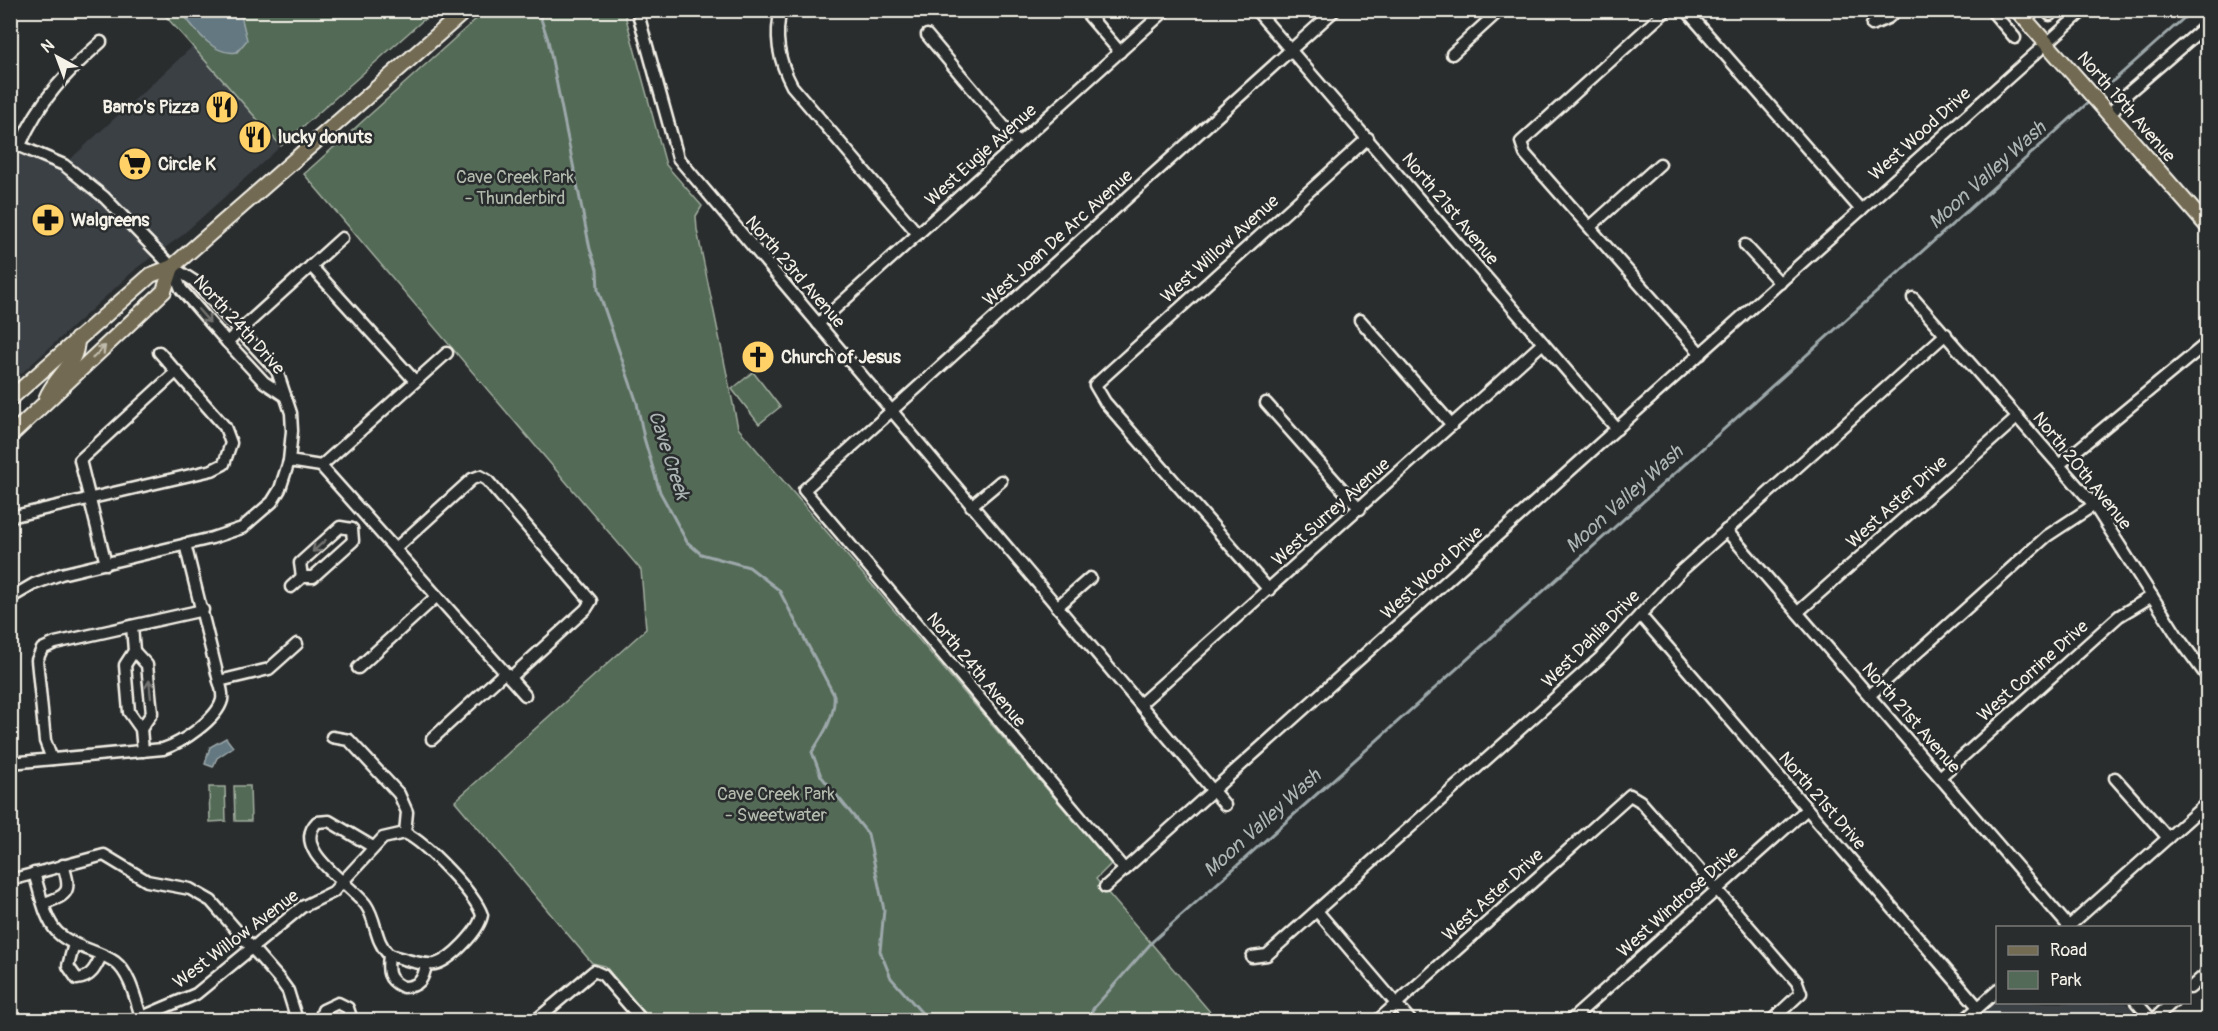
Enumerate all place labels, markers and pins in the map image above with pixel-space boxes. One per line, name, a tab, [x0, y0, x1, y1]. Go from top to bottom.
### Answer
restaurant icon: Barro's Pizza	[204, 89, 240, 125]
place label: Barro's Pizza	[103, 96, 200, 119]
restaurant icon: lucky donuts	[237, 119, 273, 155]
place label: lucky donuts	[278, 126, 373, 149]
supermarket icon: Circle K	[117, 146, 153, 182]
place label: Circle K	[158, 153, 216, 176]
pharmacy icon: Walgreens	[30, 202, 66, 238]
place label: Walgreens	[71, 209, 150, 232]
church icon: Church of Jesus	[740, 339, 776, 375]
place label: Church of Jesus	[781, 346, 902, 369]

